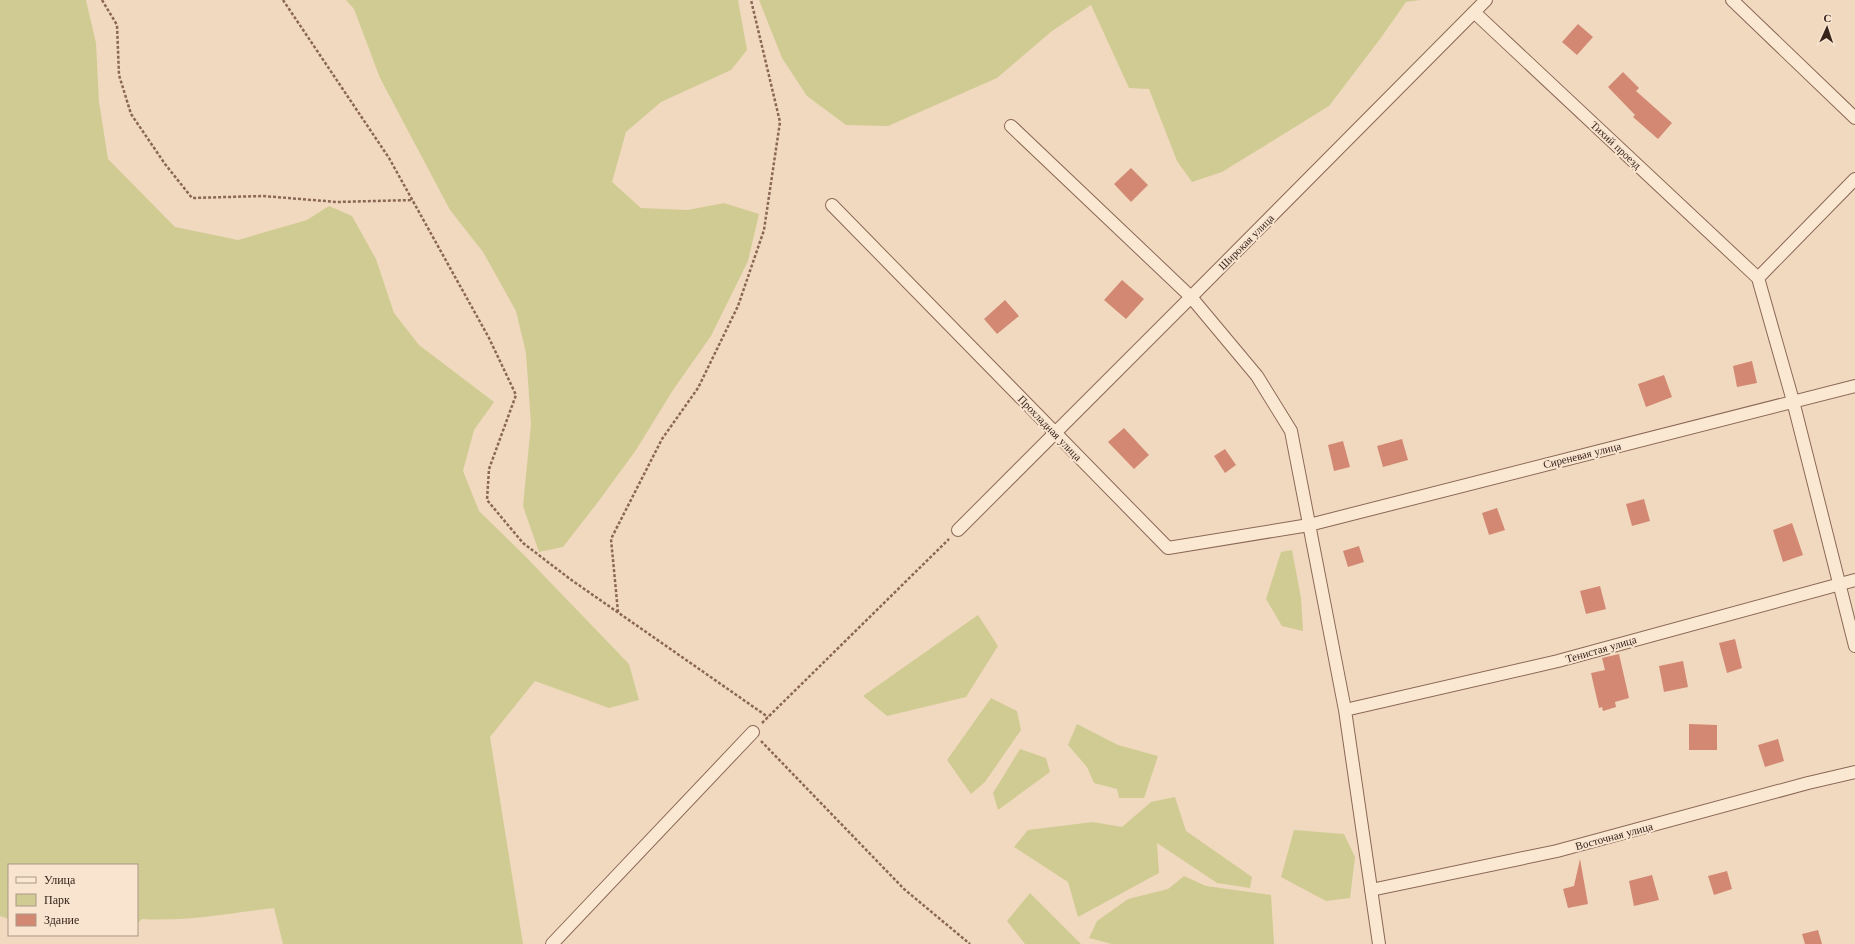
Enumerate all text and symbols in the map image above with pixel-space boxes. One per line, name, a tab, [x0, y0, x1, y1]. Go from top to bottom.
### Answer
north arrow	[1807, 8, 1847, 48]
text: С	[1823, 11, 1832, 25]
street label: Тихий проезд	[1588, 118, 1645, 172]
street label: Широкая улица	[1215, 211, 1277, 273]
street label: Прохладная улица	[1015, 392, 1085, 464]
street label: Сиреневая улица	[1542, 439, 1622, 471]
street label: Тенистая улица	[1564, 632, 1638, 666]
street label: Восточная улица	[1574, 819, 1654, 853]
legend	[8, 864, 138, 936]
text: Улица	[44, 872, 76, 887]
text: Парк	[44, 892, 70, 907]
text: Здание	[44, 912, 79, 927]

